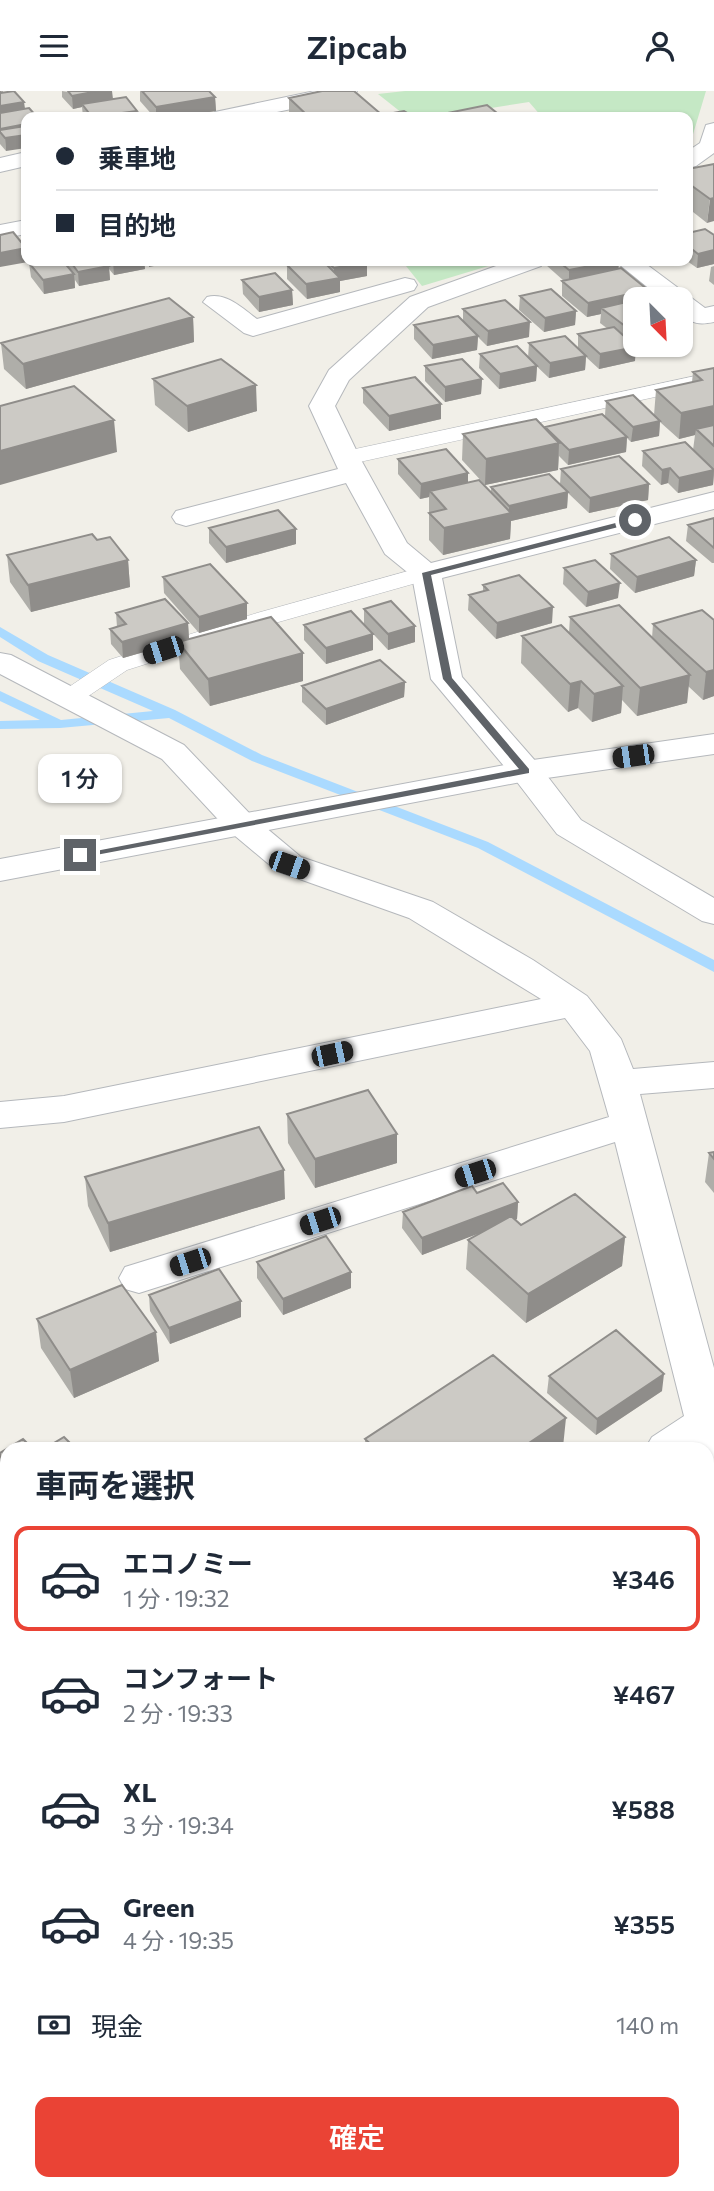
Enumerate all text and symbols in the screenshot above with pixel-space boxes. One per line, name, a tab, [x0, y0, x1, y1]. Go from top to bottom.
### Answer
text: Zipcab	[307, 26, 407, 66]
icon: menu	[35, 27, 73, 65]
icon: person	[641, 27, 679, 65]
text: 乗車地	[98, 142, 176, 173]
text: 目的地	[98, 209, 176, 240]
north arrow	[623, 287, 693, 357]
map controls	[623, 287, 693, 357]
route start	[619, 504, 651, 536]
car	[140, 634, 187, 666]
car	[611, 743, 656, 769]
callout: 1 分	[38, 753, 122, 803]
text: 1 分	[61, 764, 99, 792]
route end	[64, 839, 96, 871]
car	[266, 848, 313, 882]
car	[310, 1039, 355, 1069]
car	[452, 1157, 499, 1189]
car	[297, 1205, 344, 1237]
car	[167, 1246, 214, 1278]
text: 車両を選択	[35, 1464, 195, 1504]
icon: car	[39, 1547, 102, 1610]
text: エコノミー	[123, 1547, 253, 1578]
text: ¥346	[612, 1563, 675, 1594]
text: 1 分 · 19:32	[123, 1584, 230, 1612]
icon: car	[39, 1662, 102, 1725]
text: コンフォート	[123, 1662, 278, 1693]
text: ¥467	[613, 1678, 675, 1709]
text: 2 分 · 19:33	[123, 1699, 233, 1727]
text: XL	[123, 1776, 157, 1807]
icon: car	[39, 1777, 102, 1840]
text: ¥588	[611, 1793, 675, 1824]
text: 3 分 · 19:34	[123, 1811, 234, 1839]
text: Green	[123, 1891, 195, 1922]
icon: car	[39, 1892, 102, 1955]
text: ¥355	[613, 1908, 675, 1939]
text: 4 分 · 19:35	[123, 1926, 234, 1954]
icon: cash	[35, 2006, 73, 2044]
text: 現金	[91, 2010, 143, 2041]
text: 140 m	[616, 2011, 679, 2039]
button: 確定	[35, 2097, 679, 2177]

